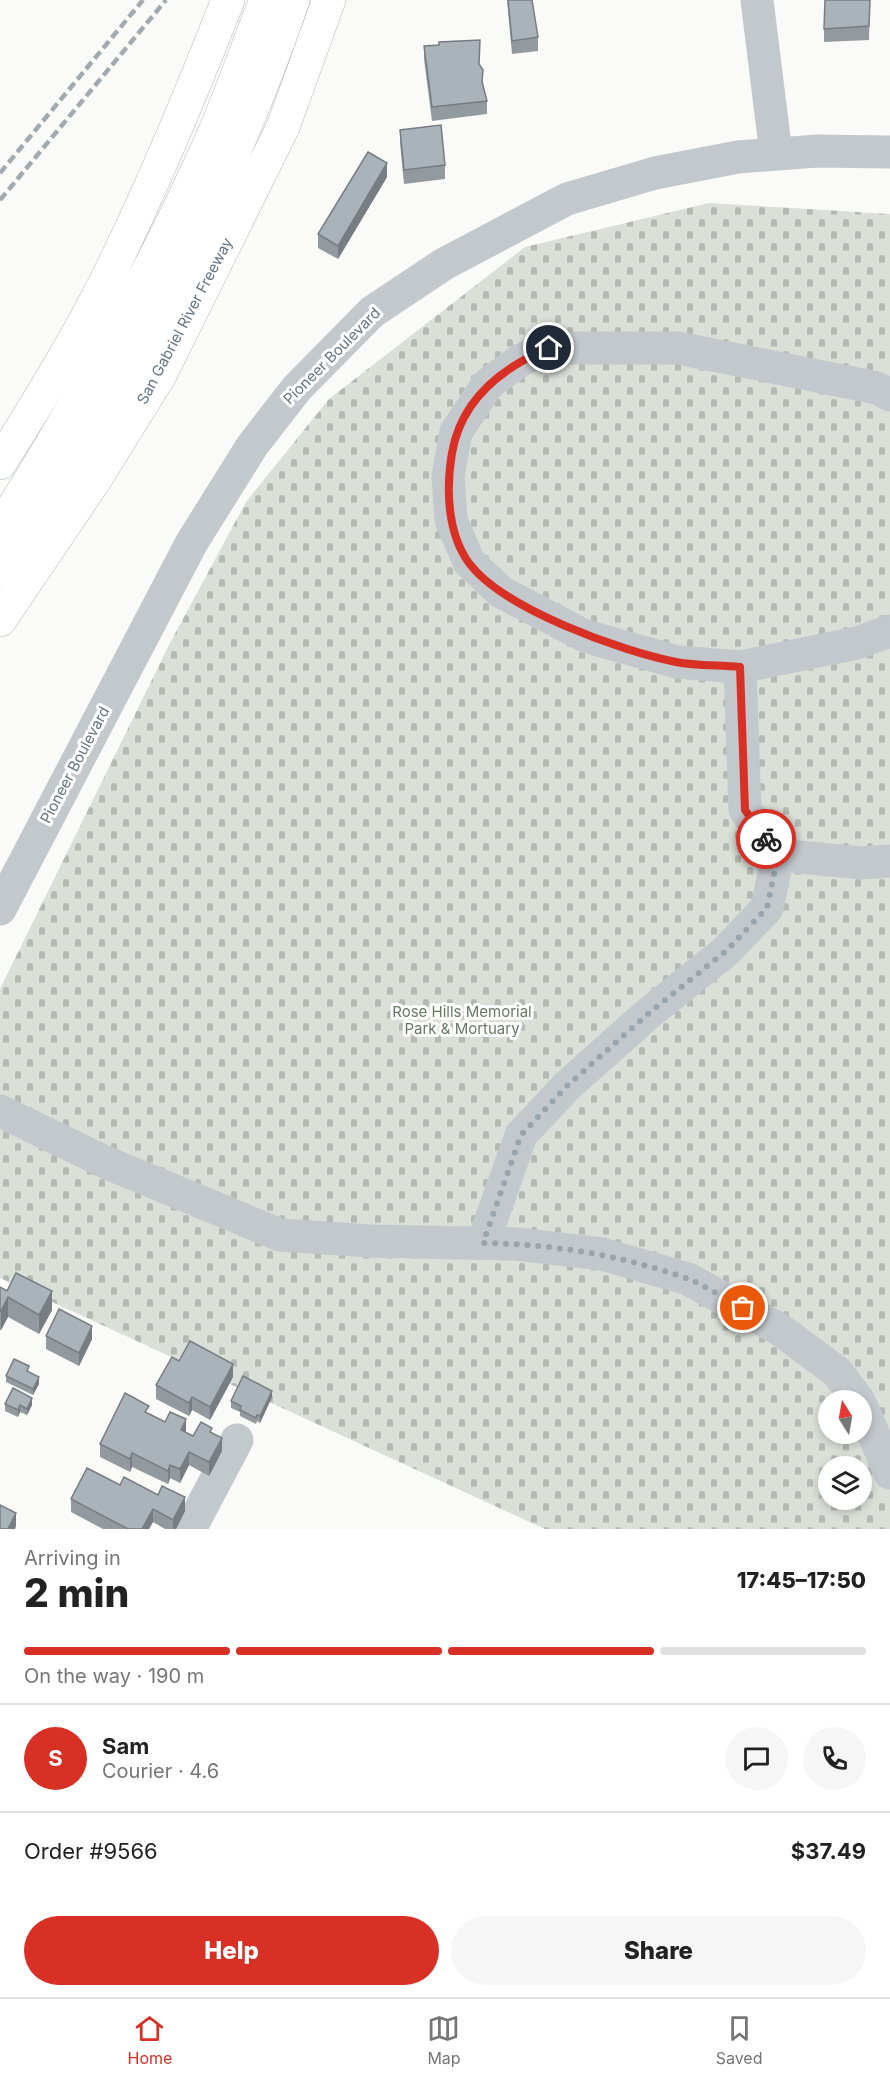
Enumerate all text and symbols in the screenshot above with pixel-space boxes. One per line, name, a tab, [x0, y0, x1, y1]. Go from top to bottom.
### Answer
street label: San Gabriel River Freeway	[133, 234, 237, 407]
street label: Pioneer Boulevard	[279, 303, 384, 408]
pin	[523, 322, 574, 373]
icon: home	[532, 331, 565, 364]
street label: Pioneer Boulevard	[36, 703, 113, 826]
courier	[736, 809, 796, 869]
icon: bike	[750, 823, 783, 856]
park label: Rose Hills Memorial Park & Mortuary	[392, 1002, 532, 1038]
pin	[717, 1282, 768, 1333]
icon: bag	[726, 1291, 759, 1324]
north arrow	[818, 1390, 872, 1444]
map controls	[818, 1390, 872, 1510]
button: layers	[818, 1456, 872, 1510]
text: Arriving in	[24, 1546, 121, 1570]
text: 17:45–17:50	[737, 1567, 866, 1593]
text: 2 min	[24, 1569, 129, 1616]
text: On the way · 190 m	[24, 1664, 204, 1688]
button: chat	[725, 1727, 788, 1790]
button: phone	[803, 1727, 866, 1790]
text: Sam	[102, 1733, 149, 1759]
text: S	[48, 1745, 63, 1771]
text: Courier · 4.6	[102, 1759, 219, 1783]
text: Order #9566	[24, 1838, 158, 1864]
text: $37.49	[791, 1838, 866, 1864]
button: Help	[24, 1916, 439, 1985]
button: Share	[451, 1916, 866, 1985]
tab: Home	[128, 2012, 172, 2068]
tab: Map	[427, 2012, 461, 2068]
tab: Saved	[716, 2012, 762, 2068]

